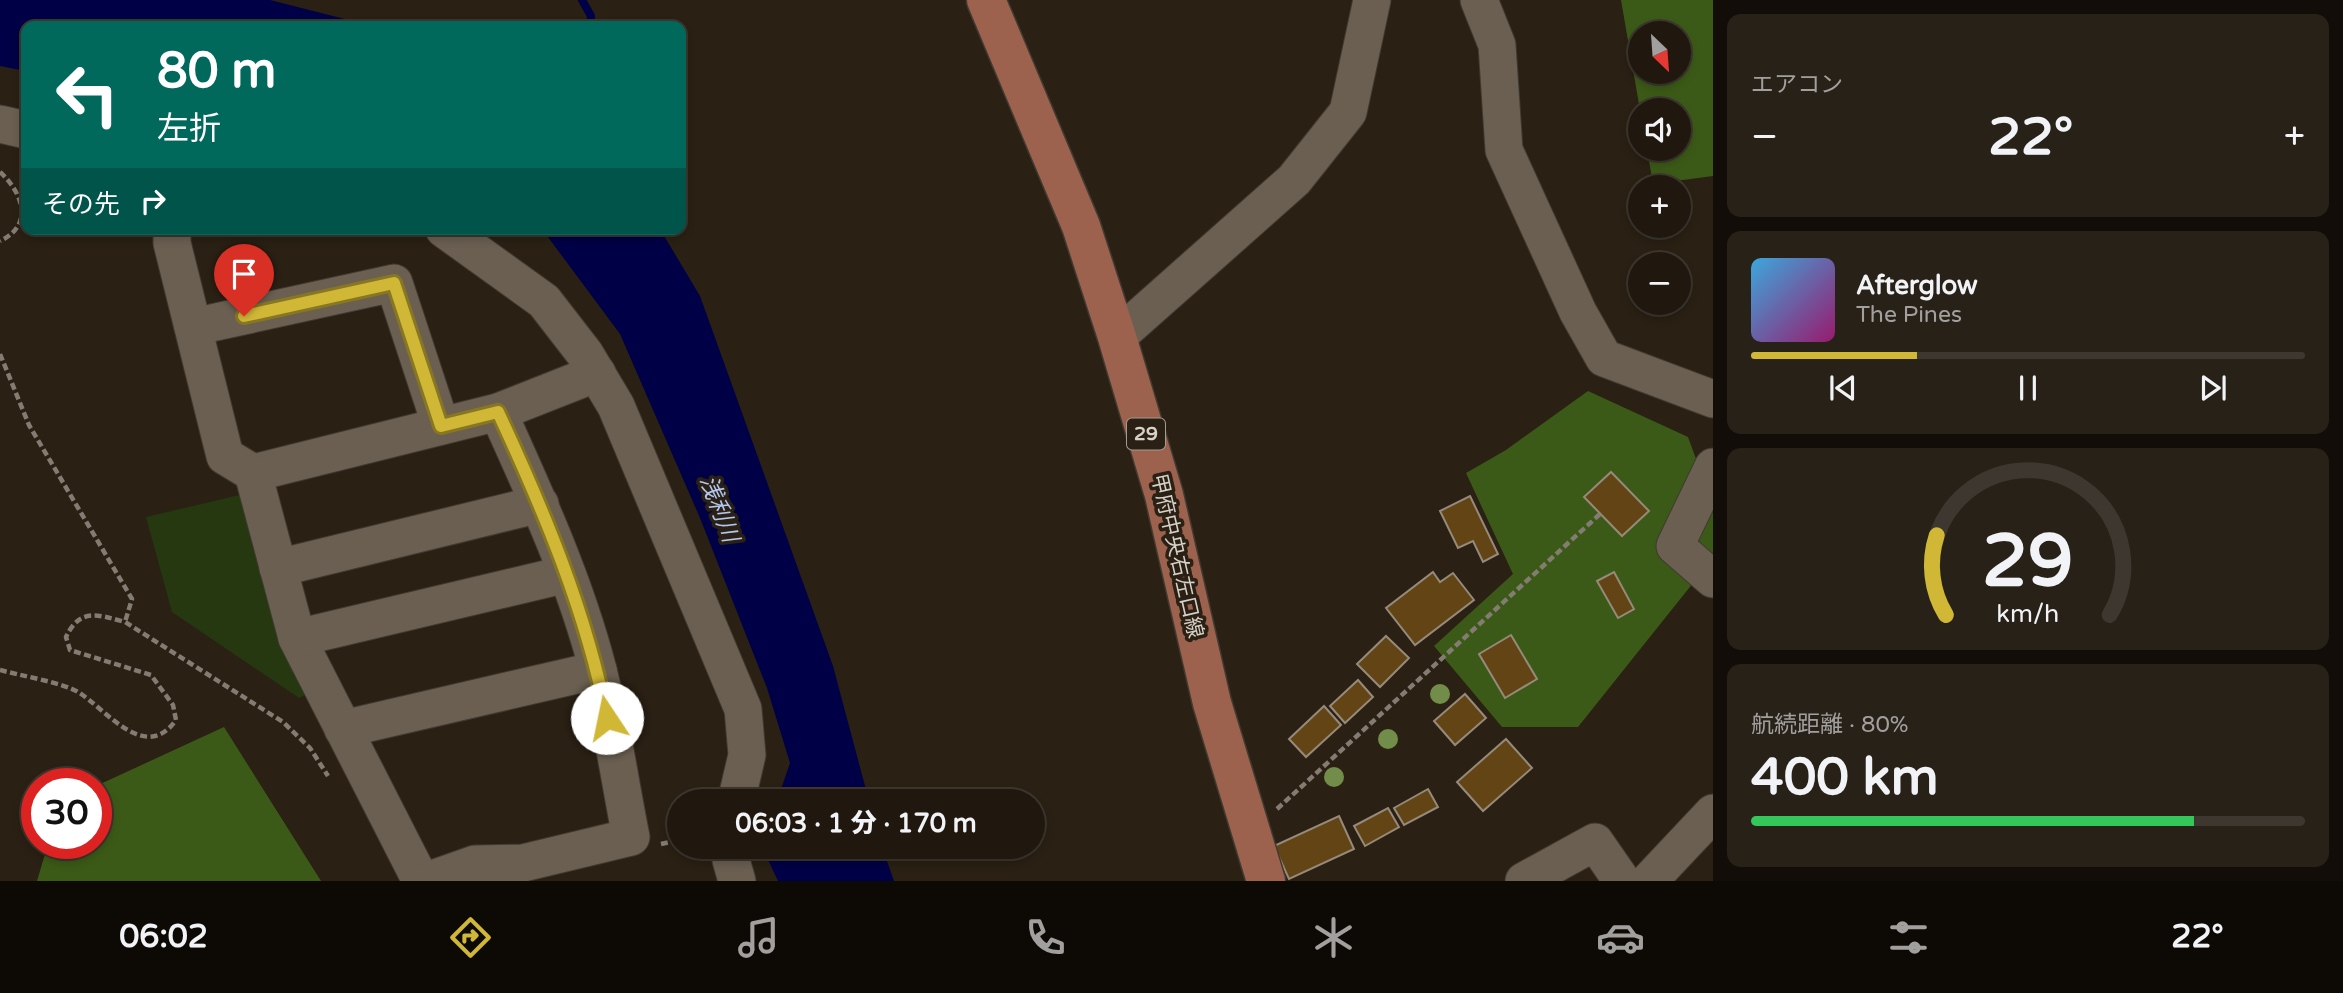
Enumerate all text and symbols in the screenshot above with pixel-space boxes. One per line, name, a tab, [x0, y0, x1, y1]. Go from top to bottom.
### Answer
north arrow	[1628, 21, 1690, 84]
map controls	[1628, 21, 1691, 315]
text: 80 m	[157, 42, 276, 101]
icon: left	[42, 49, 133, 140]
text: エアコン	[1751, 71, 1843, 99]
button: sound	[1628, 98, 1691, 161]
text: 22°	[1988, 106, 2073, 169]
text: 左折	[157, 110, 221, 148]
text: −	[1751, 114, 1778, 160]
text: +	[2284, 114, 2305, 160]
button: +	[1628, 175, 1691, 238]
icon: right	[134, 182, 172, 220]
text: その先	[42, 189, 120, 220]
pin	[214, 244, 274, 316]
button: −	[1628, 252, 1691, 315]
icon: arrive	[225, 255, 263, 293]
text: Afterglow	[1856, 270, 1978, 301]
text: The Pines	[1856, 301, 1962, 329]
icon: previous	[1824, 369, 1862, 407]
icon: pause	[2009, 369, 2047, 407]
icon: next	[2194, 369, 2232, 407]
road number: 29	[1127, 418, 1165, 449]
street label: 甲府中央右左口線	[1146, 471, 1208, 641]
water label: 浅利川	[694, 472, 746, 549]
text: 29	[1982, 518, 2074, 606]
text: km/h	[1997, 599, 2059, 629]
position arrow	[570, 681, 644, 755]
text: 航続距離 · 80%	[1751, 711, 1909, 739]
text: 400 km	[1751, 746, 1939, 809]
speed limit sign: 30	[21, 768, 112, 859]
text: 06:03 · 1 分 · 170 m	[735, 808, 977, 839]
icon: directions	[446, 913, 495, 962]
icon: music	[734, 913, 783, 962]
icon: phone	[1021, 913, 1070, 962]
icon: climate	[1309, 913, 1358, 962]
icon: car	[1596, 913, 1645, 962]
icon: filters	[1884, 913, 1933, 962]
text: 06:02	[119, 918, 208, 956]
text: 22°	[2171, 918, 2224, 956]

